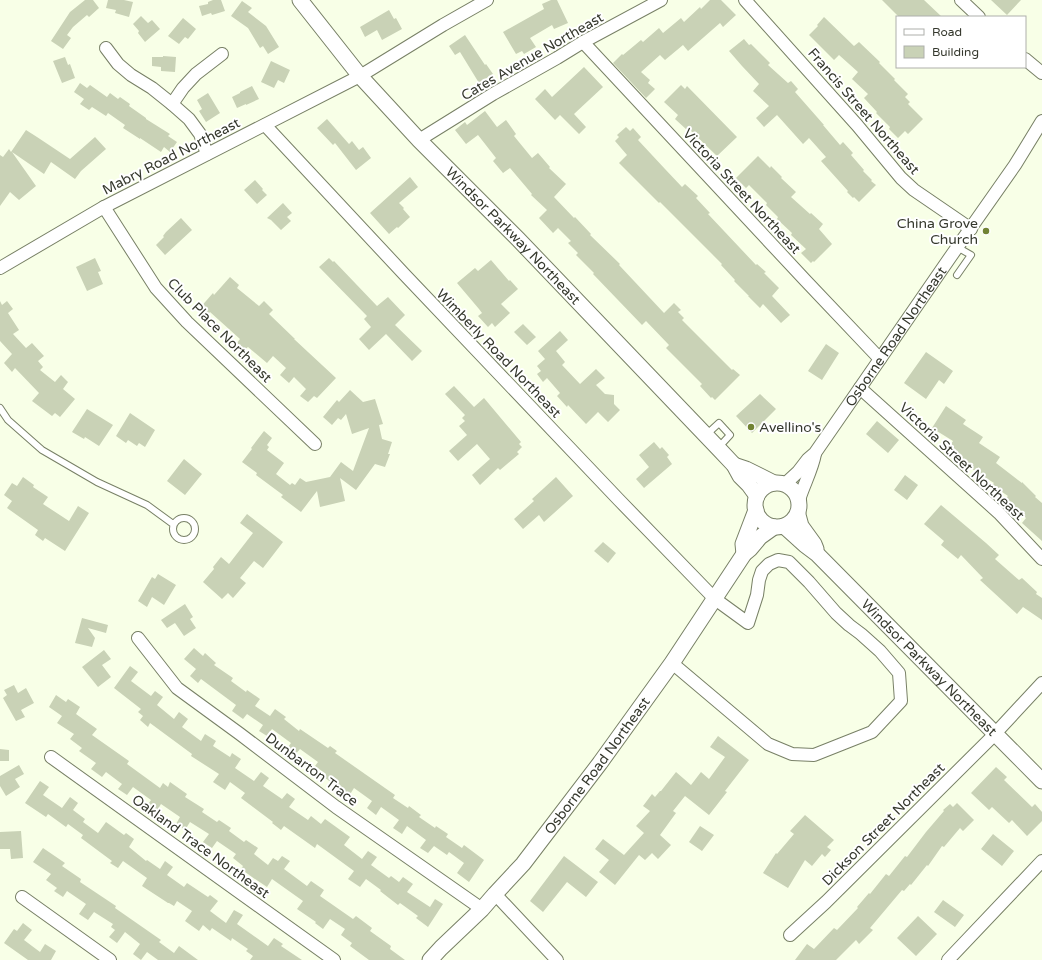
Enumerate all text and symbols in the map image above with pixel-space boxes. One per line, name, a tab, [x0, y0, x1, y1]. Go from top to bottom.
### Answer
street label: Cates Avenue Northeast	[458, 8, 607, 104]
legend	[896, 16, 1026, 68]
text: Road	[932, 25, 962, 39]
street label: Francis Street Northeast	[804, 45, 923, 178]
text: Building	[932, 45, 979, 59]
street label: Mabry Road Northeast	[100, 114, 243, 199]
street label: Victoria Street Northeast	[679, 125, 805, 258]
street label: Windsor Parkway Northeast	[442, 164, 584, 309]
place label: China Grove Church	[897, 215, 978, 248]
marker: China Grove Church	[981, 226, 991, 236]
street label: Osborne Road Northeast	[842, 263, 951, 410]
street label: Club Place Northeast	[164, 275, 276, 386]
street label: Wimberly Road Northeast	[433, 285, 565, 422]
street label: Victoria Street Northeast	[896, 399, 1028, 524]
place label: Avellino's	[759, 419, 822, 436]
marker: Avellino's	[746, 422, 756, 432]
street label: Windsor Parkway Northeast	[858, 596, 1001, 740]
street label: Osborne Road Northeast	[541, 693, 654, 838]
street label: Dunbarton Trace	[262, 729, 361, 810]
street label: Dickson Street Northeast	[818, 759, 949, 889]
street label: Oakland Trace Northeast	[129, 791, 273, 902]

